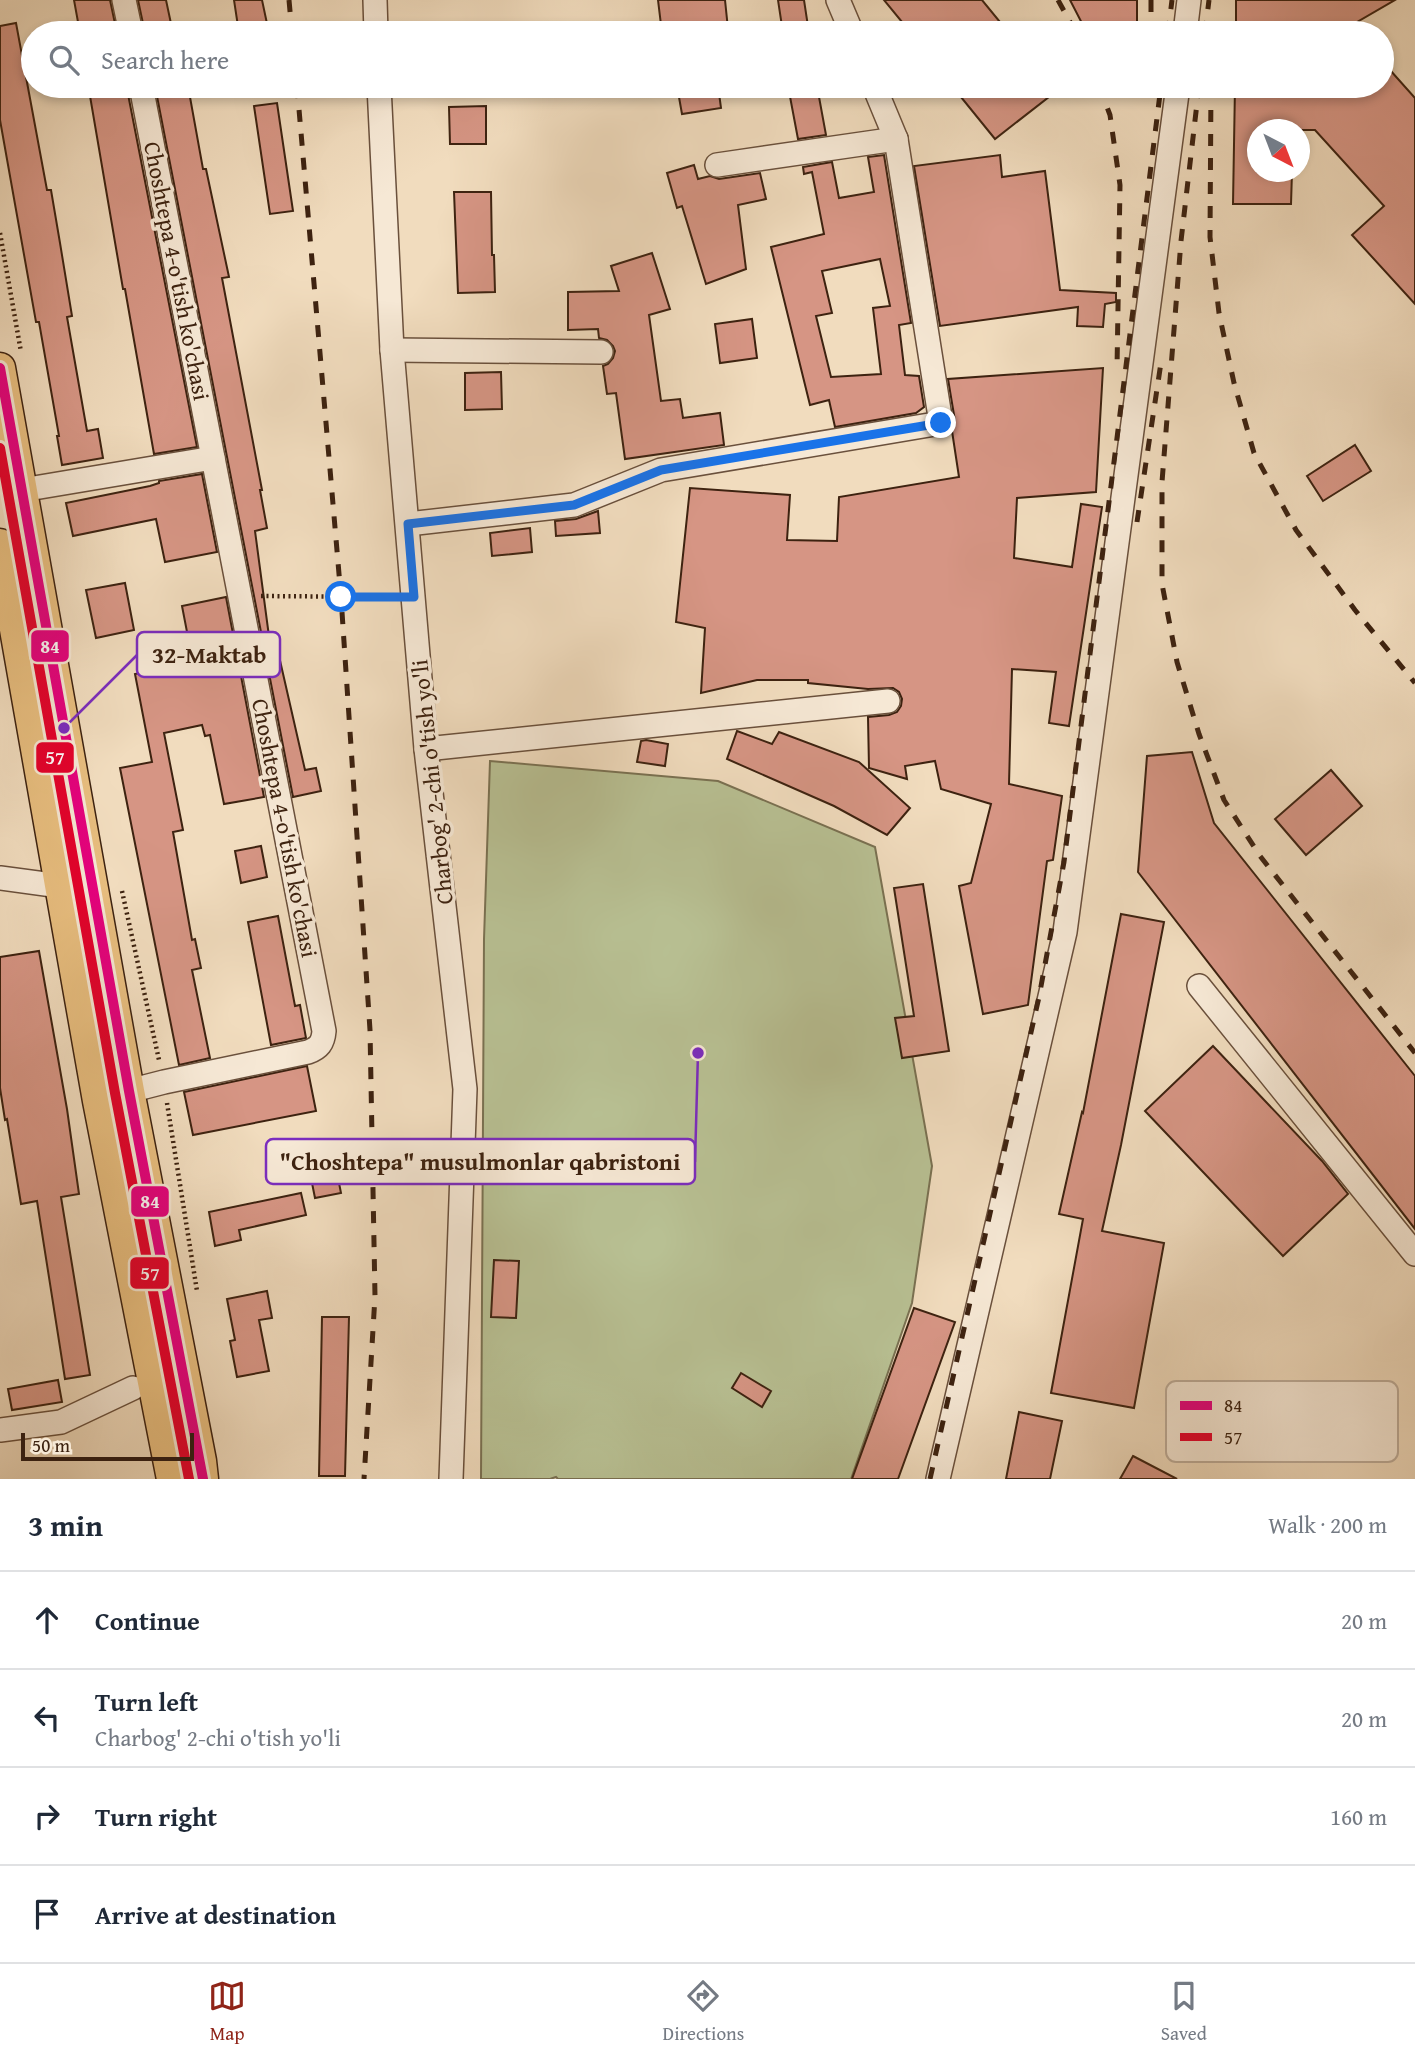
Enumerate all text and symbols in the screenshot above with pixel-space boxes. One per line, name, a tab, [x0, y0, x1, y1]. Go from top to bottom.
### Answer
search box	[21, 21, 1394, 98]
text: Search here	[101, 40, 229, 79]
icon: search	[45, 41, 83, 79]
north arrow	[1247, 119, 1310, 182]
street label: Choshtepa 4-o'tish ko'chasi	[136, 139, 219, 403]
route end	[925, 407, 956, 438]
route start	[325, 581, 356, 612]
line badge: 84	[30, 629, 70, 663]
text: 84	[40, 632, 60, 660]
callout: 32-Maktab	[137, 632, 280, 677]
text: 32-Maktab	[152, 637, 266, 672]
street label: Charbog' 2-chi o'tish yo'li	[402, 658, 461, 906]
street label: Choshtepa 4-o'tish ko'chasi	[244, 696, 327, 960]
line badge: 57	[35, 741, 75, 774]
text: 57	[45, 743, 65, 771]
callout: "Choshtepa" musulmonlar qabristoni	[266, 1139, 695, 1184]
text: "Choshtepa" musulmonlar qabristoni	[280, 1144, 680, 1179]
line badge: 84	[130, 1185, 170, 1218]
text: 84	[140, 1187, 160, 1215]
line badge: 57	[129, 1256, 170, 1290]
text: 57	[140, 1259, 160, 1287]
legend	[1166, 1381, 1398, 1462]
text: 84	[1224, 1391, 1242, 1419]
text: 57	[1224, 1423, 1242, 1451]
scale bar	[21, 1430, 194, 1462]
text: 50 m	[32, 1431, 70, 1459]
text: 3 min	[28, 1503, 103, 1547]
text: Walk · 200 m	[1268, 1508, 1387, 1541]
icon: ahead	[28, 1601, 66, 1639]
text: Continue	[95, 1601, 200, 1640]
text: 20 m	[1341, 1604, 1387, 1637]
text: Turn left	[95, 1682, 198, 1721]
icon: left	[28, 1699, 66, 1737]
text: 20 m	[1341, 1702, 1387, 1735]
text: Charbog' 2-chi o'tish yo'li	[95, 1721, 341, 1754]
icon: right	[28, 1797, 66, 1835]
text: Turn right	[95, 1797, 217, 1836]
text: 160 m	[1330, 1800, 1387, 1833]
icon: arrive	[28, 1895, 66, 1933]
text: Arrive at destination	[95, 1895, 336, 1934]
tab: Map	[208, 1977, 246, 2047]
tab: Directions	[663, 1977, 744, 2047]
tab: Saved	[1161, 1977, 1207, 2047]

